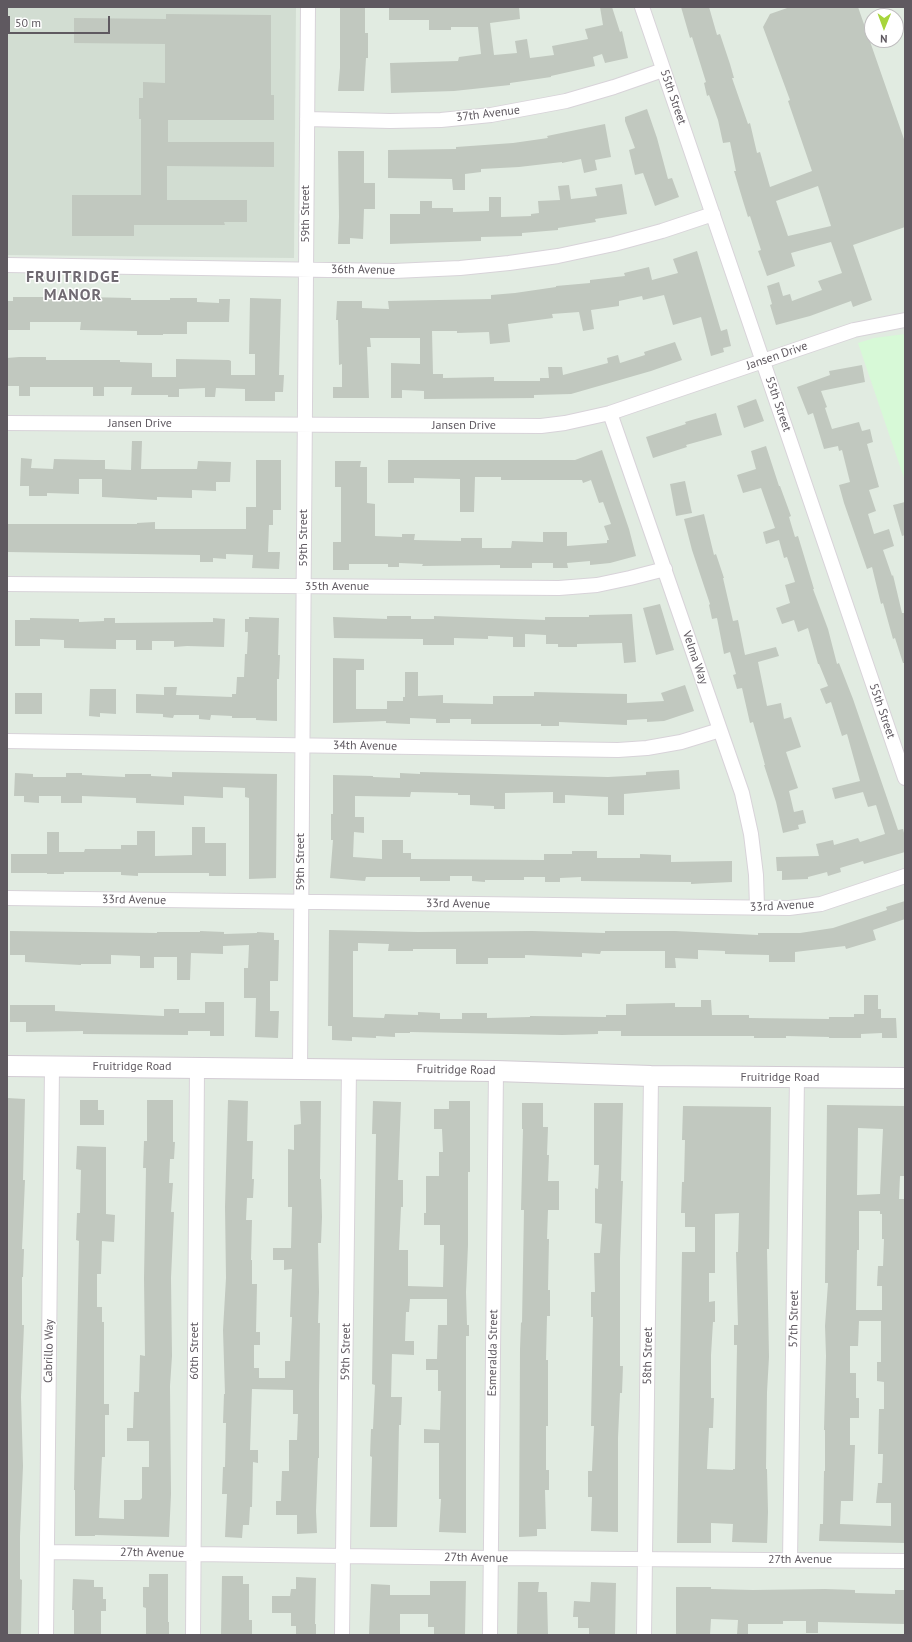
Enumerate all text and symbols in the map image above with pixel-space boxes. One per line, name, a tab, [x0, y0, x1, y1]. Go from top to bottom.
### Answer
scale bar	[10, 8, 112, 34]
north arrow	[864, 8, 904, 48]
text: 50 m	[15, 15, 41, 30]
text: N	[880, 32, 888, 46]
street label: 55th Street	[657, 67, 689, 127]
street label: 37th Avenue	[455, 103, 521, 125]
street label: 59th Street	[299, 185, 313, 243]
street label: 36th Avenue	[331, 262, 395, 278]
district label: FRUITRIDGE MANOR	[26, 267, 120, 305]
street label: Jansen Drive	[744, 339, 810, 373]
street label: 55th Street	[762, 374, 794, 434]
street label: Jansen Drive	[108, 417, 172, 431]
street label: Jansen Drive	[432, 419, 496, 433]
street label: 59th Street	[297, 509, 311, 567]
street label: 35th Avenue	[305, 580, 369, 594]
street label: Velma Way	[679, 629, 711, 687]
street label: 55th Street	[866, 681, 898, 741]
street label: 34th Avenue	[333, 738, 397, 754]
street label: 59th Street	[294, 833, 308, 891]
street label: 33rd Avenue	[102, 892, 166, 908]
street label: 33rd Avenue	[426, 896, 490, 912]
street label: 33rd Avenue	[750, 897, 814, 915]
street label: Fruitridge Road	[93, 1060, 171, 1074]
street label: Fruitridge Road	[416, 1062, 496, 1078]
street label: Fruitridge Road	[741, 1071, 819, 1085]
street label: 57th Street	[786, 1290, 802, 1348]
street label: Esmeralda Street	[485, 1309, 501, 1397]
street label: Cabrillo Way	[41, 1319, 57, 1383]
street label: 60th Street	[188, 1322, 202, 1380]
street label: 59th Street	[338, 1323, 354, 1381]
street label: 58th Street	[640, 1327, 656, 1385]
street label: 27th Avenue	[120, 1545, 184, 1561]
street label: 27th Avenue	[444, 1550, 508, 1566]
street label: 27th Avenue	[768, 1553, 832, 1567]

